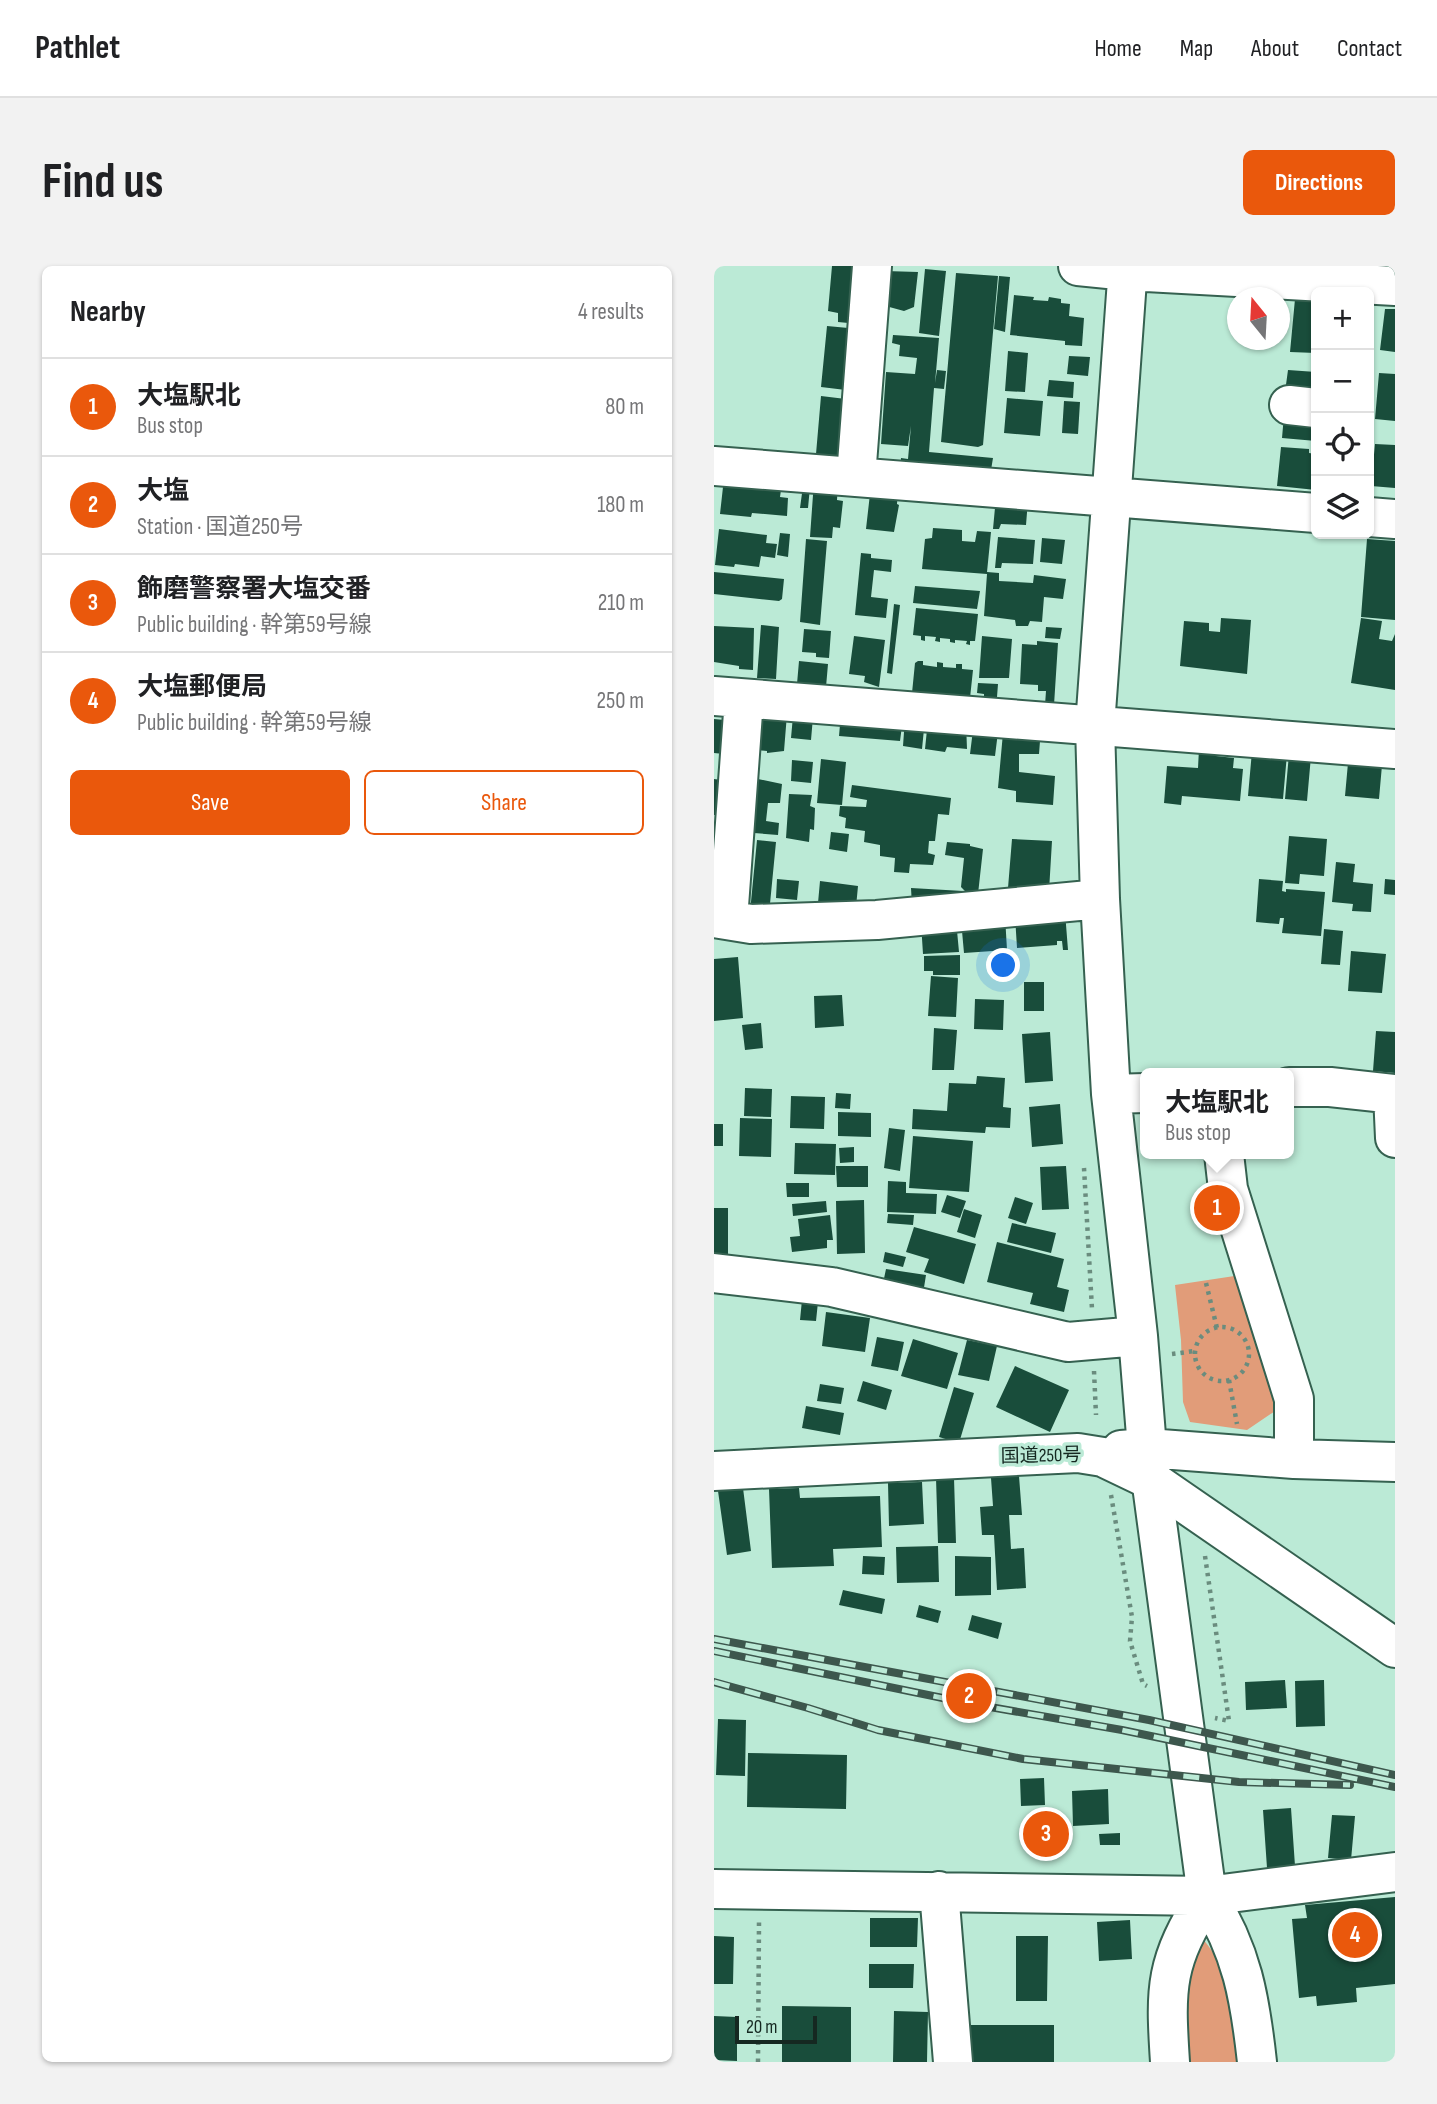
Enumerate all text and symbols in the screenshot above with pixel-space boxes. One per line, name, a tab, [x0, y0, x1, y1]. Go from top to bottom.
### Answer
text: Pathlet	[35, 28, 120, 68]
text: Home	[1094, 34, 1142, 63]
text: Map	[1180, 34, 1213, 63]
text: About	[1251, 34, 1299, 63]
text: Contact	[1337, 34, 1402, 63]
button: Directions	[1243, 150, 1395, 215]
text: Find us	[42, 153, 164, 212]
north arrow	[1227, 287, 1290, 350]
map controls	[1311, 287, 1374, 539]
button: +	[1311, 287, 1374, 350]
text: Nearby	[70, 294, 146, 330]
text: 4 results	[578, 298, 644, 326]
button: −	[1311, 350, 1374, 413]
text: 大塩駅北	[137, 381, 241, 412]
text: 1	[88, 393, 98, 421]
text: 80 m	[605, 393, 644, 421]
text: Bus stop	[137, 412, 203, 440]
button: locate	[1311, 413, 1374, 476]
text: 大塩	[137, 476, 189, 507]
button: layers	[1311, 476, 1374, 539]
text: 2	[88, 491, 98, 519]
text: 180 m	[597, 491, 644, 519]
text: Station · 国道250号	[137, 513, 303, 541]
text: 飾磨警察署大塩交番	[137, 574, 371, 605]
text: 3	[88, 589, 98, 617]
text: 210 m	[598, 589, 644, 617]
text: Public building · 幹第59号線	[137, 611, 372, 639]
text: 大塩郵便局	[137, 672, 267, 703]
text: 4	[88, 687, 98, 715]
text: 250 m	[597, 687, 644, 715]
text: Public building · 幹第59号線	[137, 709, 372, 737]
button: Save	[70, 770, 350, 835]
button: Share	[364, 770, 644, 835]
your location	[986, 948, 1020, 982]
popup	[1140, 1068, 1294, 1159]
text: 大塩駅北	[1165, 1088, 1269, 1119]
text: Bus stop	[1165, 1119, 1231, 1147]
pin: 1	[1194, 1182, 1240, 1234]
street label: 国道250号	[1000, 1444, 1082, 1468]
pin: 2	[946, 1670, 992, 1722]
pin: 3	[1023, 1808, 1069, 1860]
pin: 4	[1332, 1909, 1378, 1961]
scale bar	[735, 2013, 817, 2045]
text: 20 m	[746, 2016, 778, 2039]

